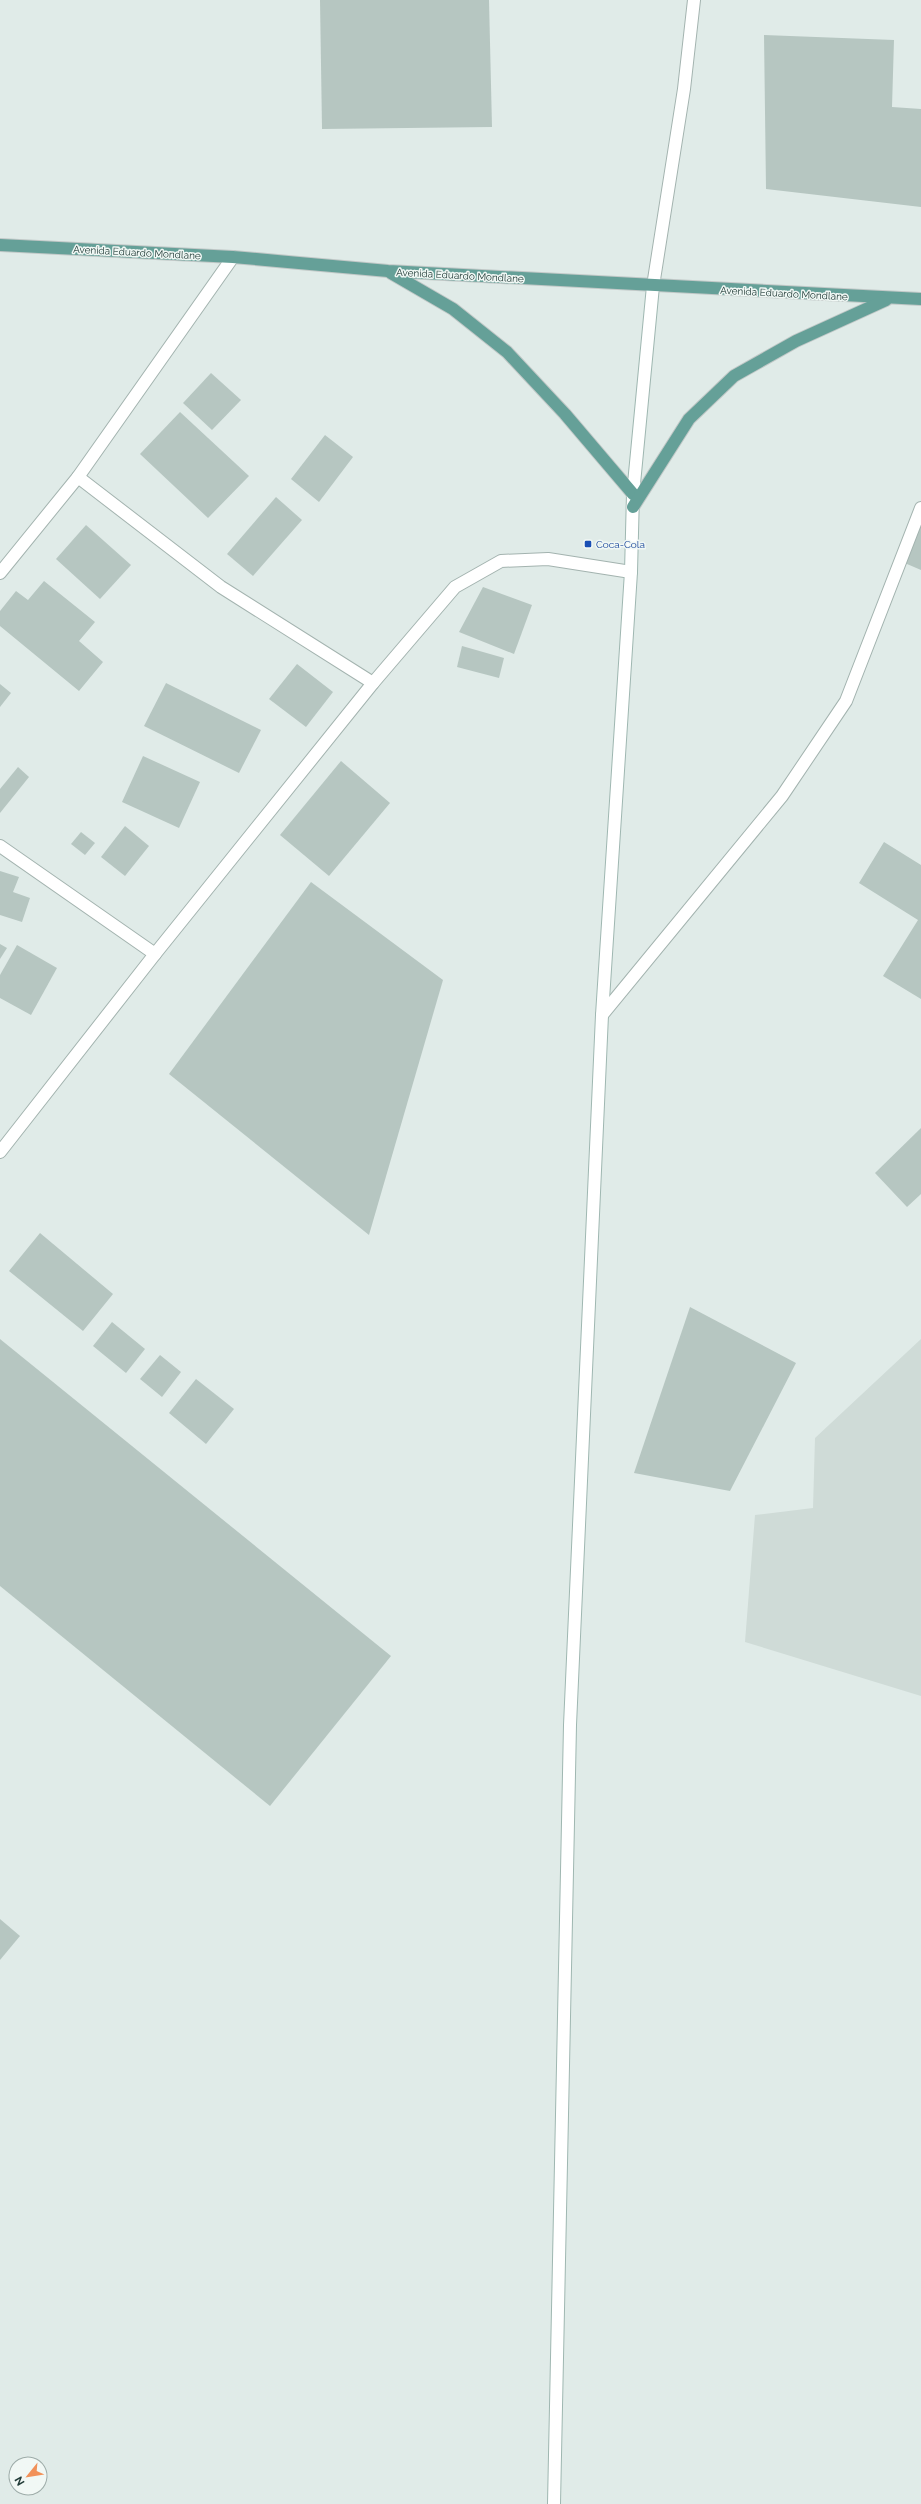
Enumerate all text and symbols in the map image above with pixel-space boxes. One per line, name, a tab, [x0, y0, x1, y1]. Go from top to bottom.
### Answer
street label: Avenida Eduardo Mondlane	[73, 244, 201, 261]
street label: Avenida Eduardo Mondlane	[396, 267, 524, 284]
street label: Avenida Eduardo Mondlane	[720, 285, 848, 302]
marker: Coca-Cola	[583, 539, 593, 549]
place label: Coca-Cola	[596, 539, 645, 550]
north arrow	[8, 2456, 48, 2496]
text: N	[12, 2474, 28, 2488]

